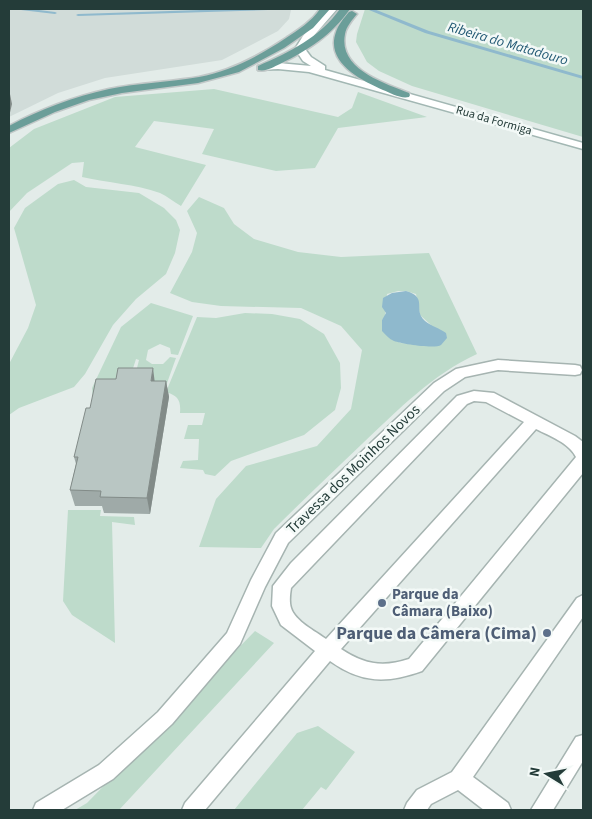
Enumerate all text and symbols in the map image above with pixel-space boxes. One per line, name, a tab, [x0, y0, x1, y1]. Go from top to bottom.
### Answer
water label: Ribeira do Matadouro	[445, 17, 570, 71]
street label: Rua da Formiga	[454, 102, 534, 139]
street label: Travessa dos Moinhos Novos	[282, 400, 425, 539]
place label: Parque da Câmara (Baixo)	[392, 584, 493, 622]
marker: Parque da Câmara (Baixo)	[376, 597, 388, 609]
place label: Parque da Câmera (Cima)	[336, 621, 537, 646]
marker: Parque da Câmera (Cima)	[541, 627, 553, 639]
north arrow	[522, 749, 572, 799]
text: N	[525, 766, 546, 778]

